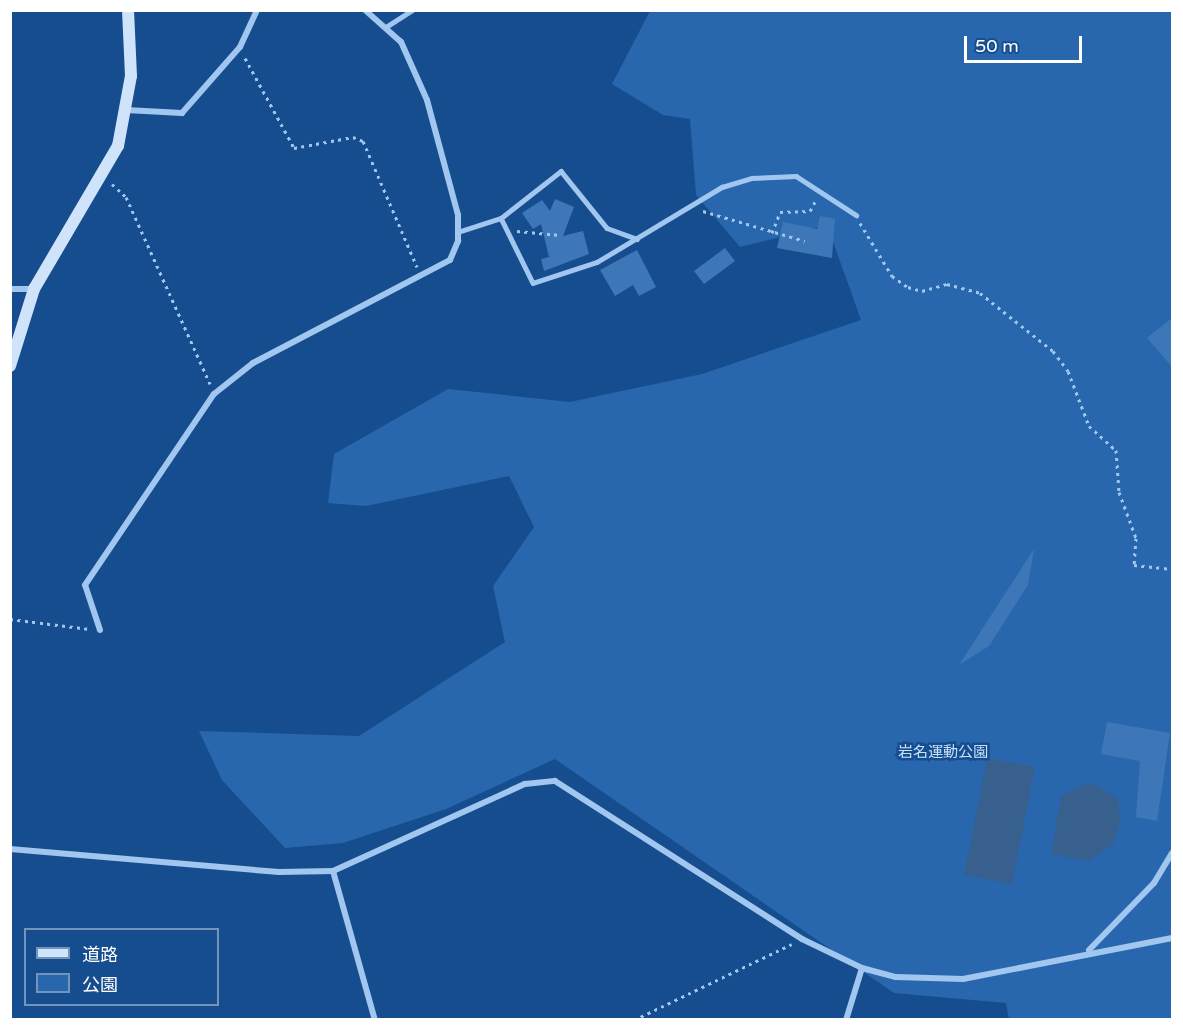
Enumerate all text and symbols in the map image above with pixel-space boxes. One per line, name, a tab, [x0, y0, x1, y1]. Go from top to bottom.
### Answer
scale bar	[967, 24, 1086, 62]
text: 50 m	[975, 35, 1019, 57]
park label: 岩名運動公園	[898, 744, 988, 762]
legend	[24, 928, 219, 1006]
text: 道路	[82, 944, 118, 966]
text: 公園	[82, 974, 118, 996]

